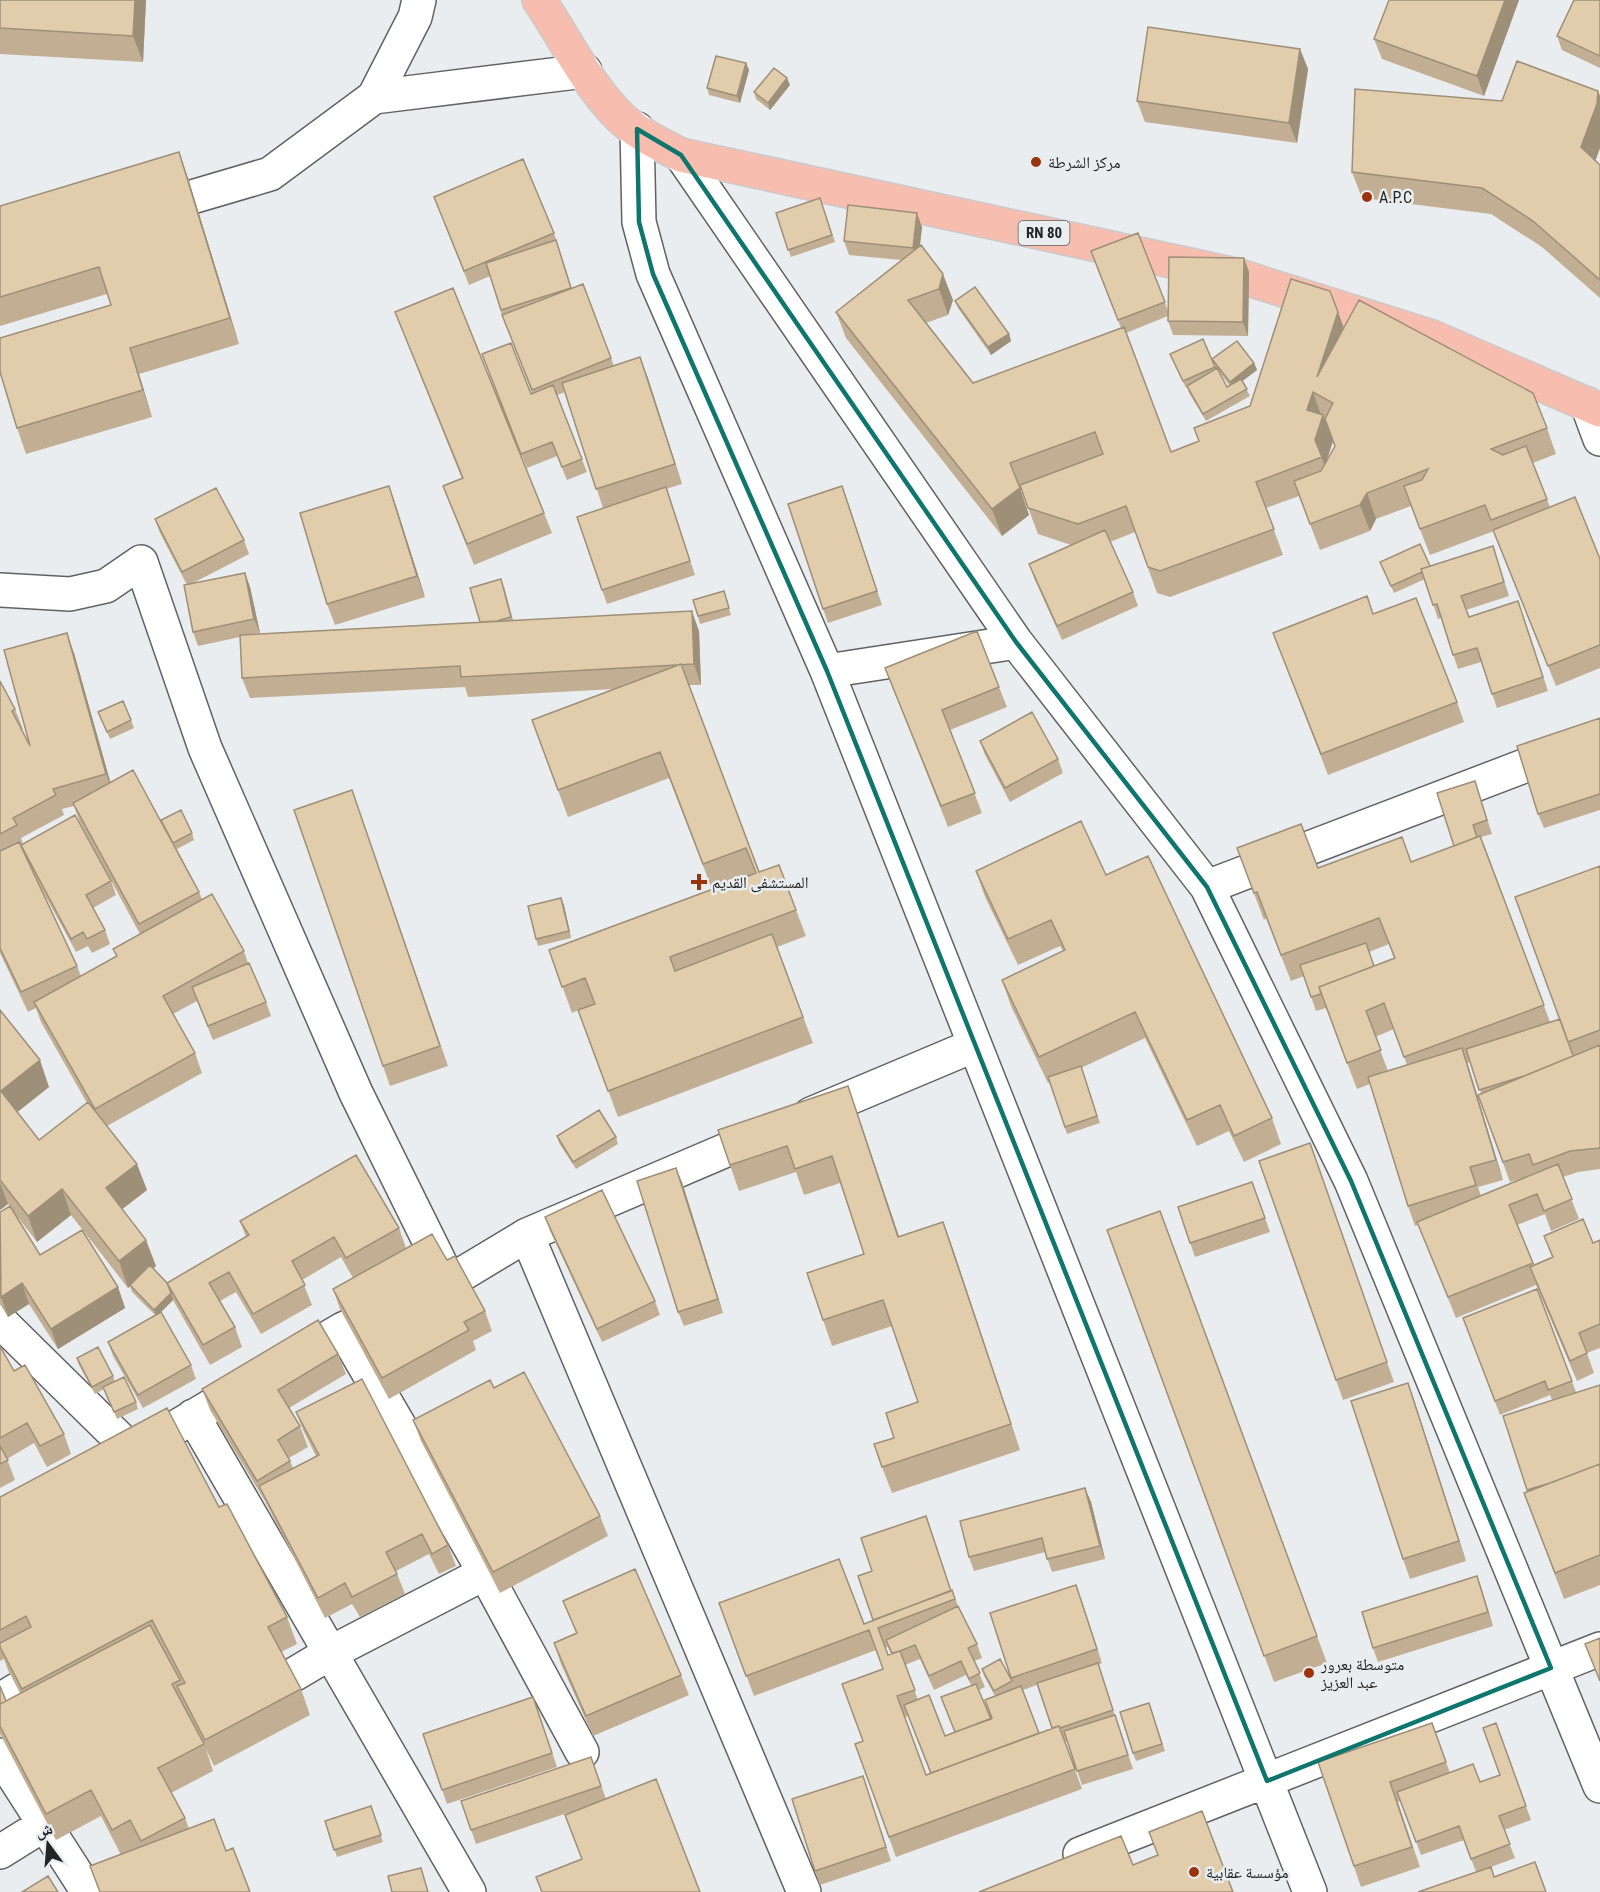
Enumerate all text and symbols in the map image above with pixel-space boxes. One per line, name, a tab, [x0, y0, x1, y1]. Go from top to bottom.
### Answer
place label: مركز الشرطة	[1048, 153, 1121, 172]
marker: مركز الشرطة	[1029, 155, 1043, 169]
place label: A.P.C	[1379, 188, 1412, 207]
marker: A.P.C	[1360, 190, 1374, 204]
road number: RN 80	[1018, 221, 1070, 245]
marker: المستشفى القديم	[690, 873, 708, 891]
place label: المستشفى القديم	[712, 873, 809, 893]
place label: متوسطة بعرور عبد العزيز	[1320, 1655, 1404, 1692]
marker: متوسطة بعرور عبد العزيز	[1302, 1666, 1316, 1680]
north arrow	[18, 1814, 78, 1874]
text: ش	[33, 1819, 55, 1842]
place label: مؤسسة عقابية	[1206, 1863, 1289, 1882]
marker: مؤسسة عقابية	[1187, 1865, 1201, 1879]

